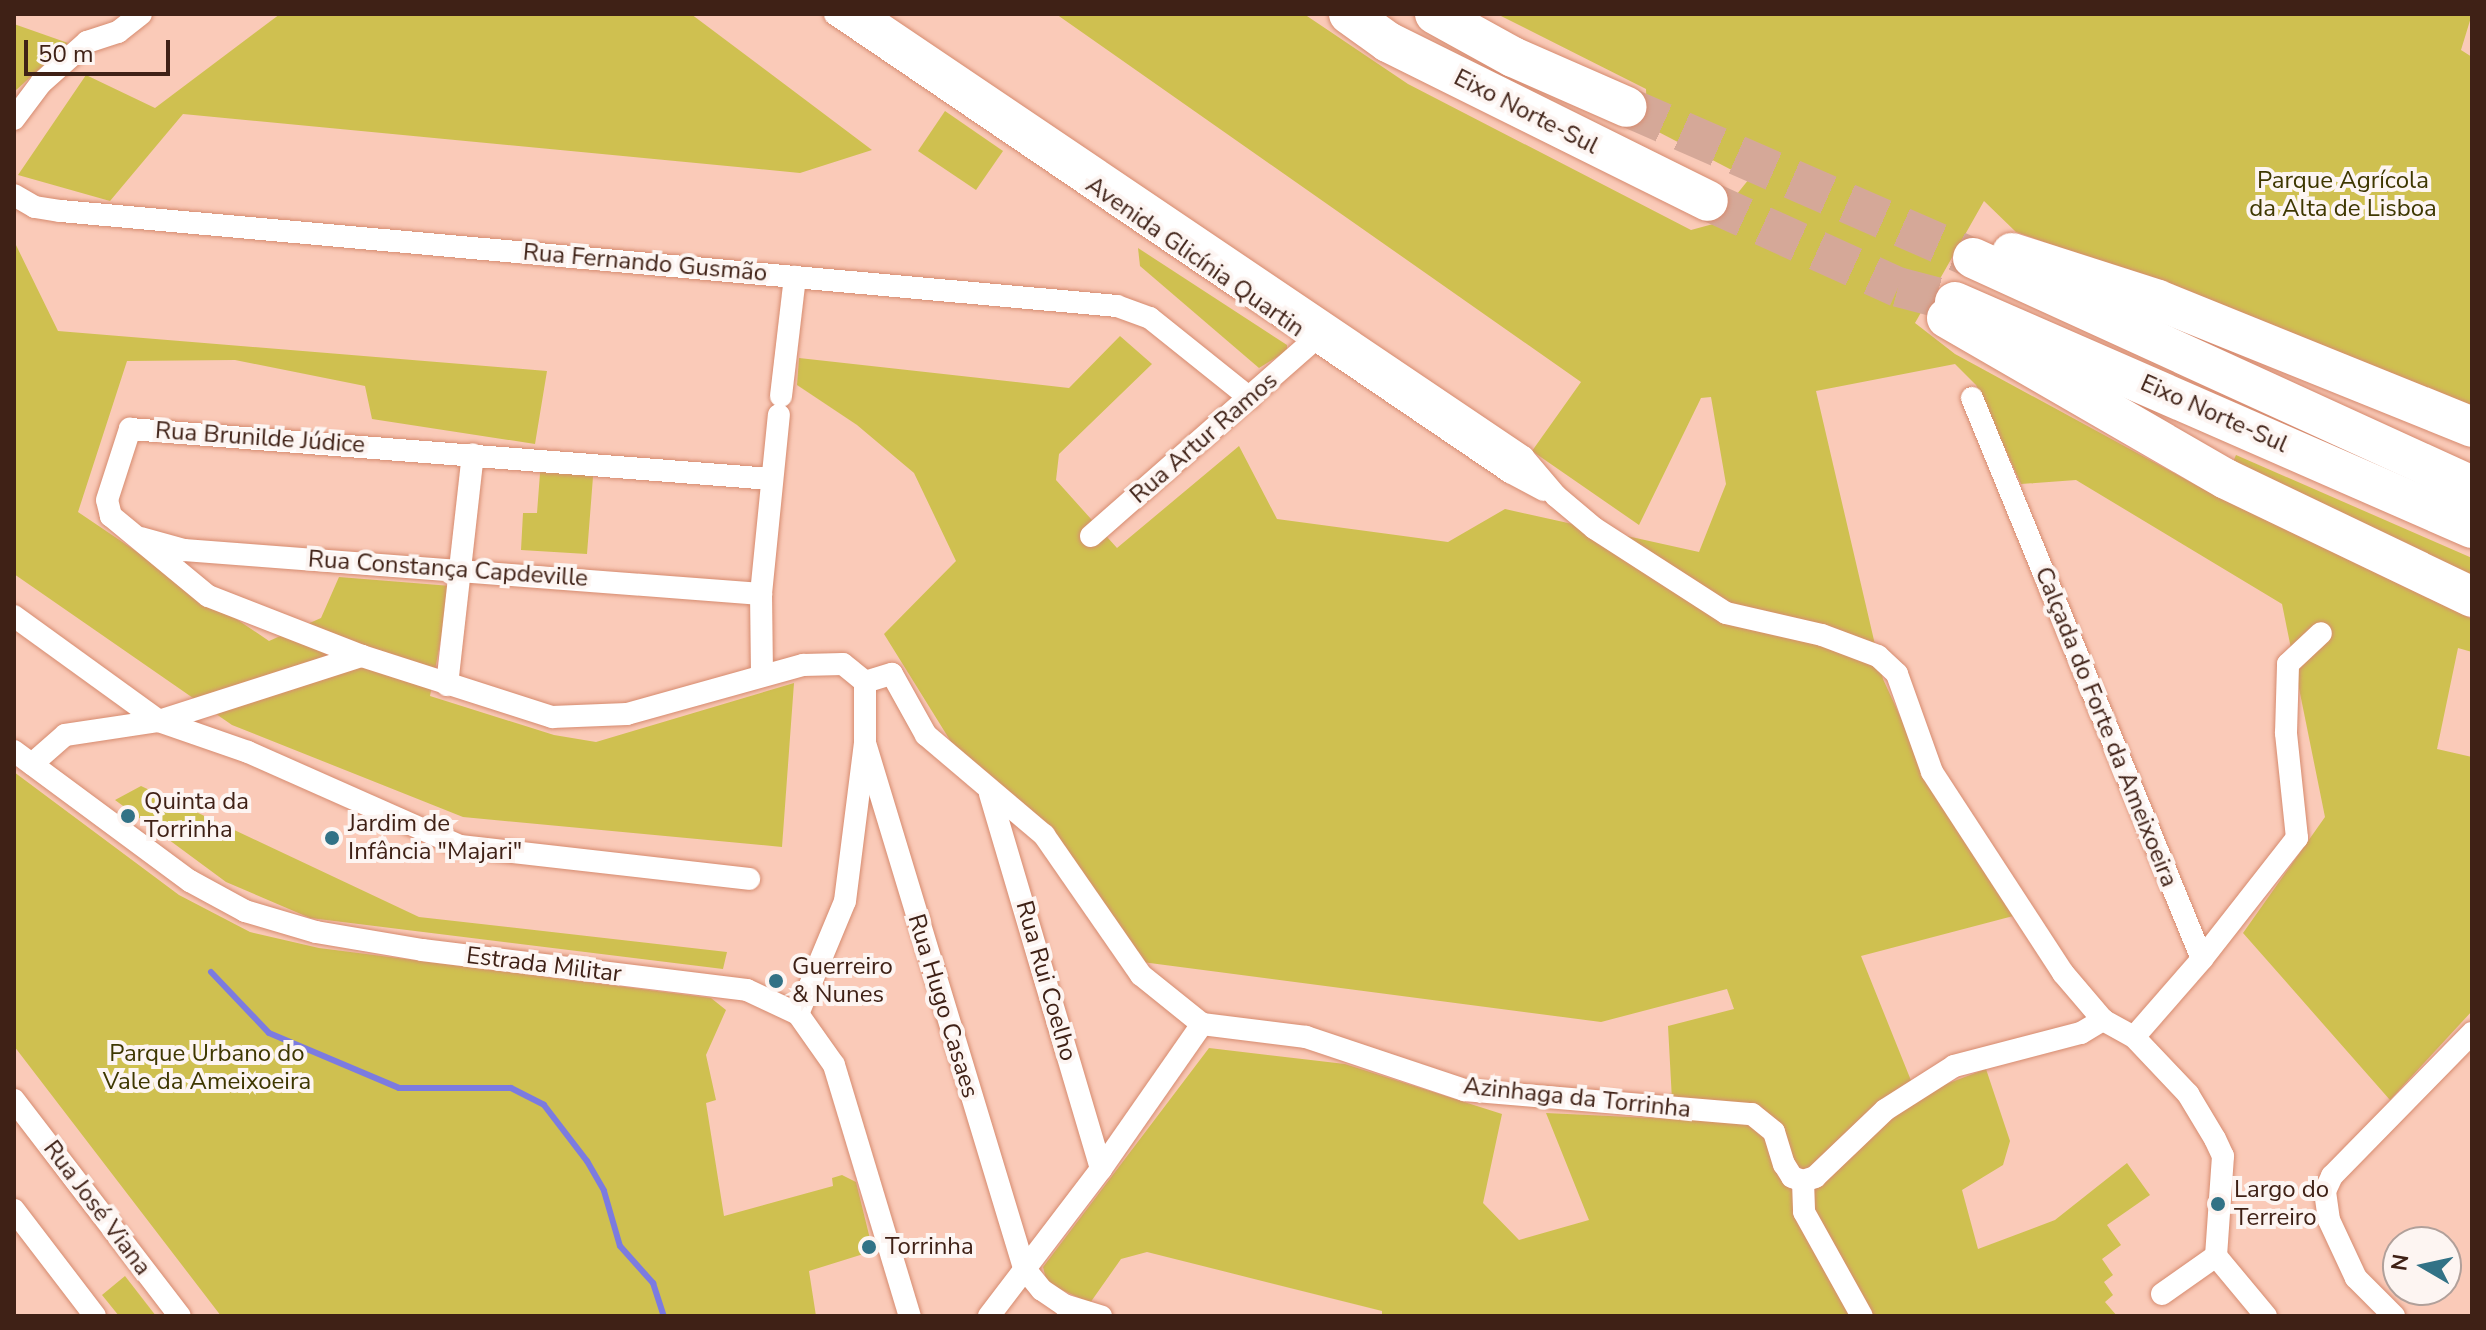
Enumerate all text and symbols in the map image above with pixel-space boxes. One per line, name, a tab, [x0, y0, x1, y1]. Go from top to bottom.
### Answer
scale bar	[28, 24, 174, 74]
text: 50 m	[38, 38, 94, 70]
street label: Eixo Norte-Sul	[1449, 63, 1603, 161]
park label: Parque Agrícola da Alta de Lisboa	[2249, 167, 2437, 223]
street label: Avenida Glicínia Quartin	[1080, 171, 1310, 343]
street label: Rua Fernando Gusmão	[522, 238, 768, 288]
street label: Rua Artur Ramos	[1124, 366, 1284, 510]
street label: Eixo Norte-Sul	[2136, 369, 2292, 459]
street label: Rua Brunilde Júdice	[154, 416, 366, 460]
street label: Rua Constança Capdeville	[307, 545, 589, 593]
street label: Calçada do Forte da Ameixoeira	[2028, 563, 2184, 891]
place label: Quinta da Torrinha	[144, 788, 249, 844]
marker: Quinta da Torrinha	[119, 807, 137, 825]
place label: Jardim de Infância "Majari"	[348, 810, 522, 866]
marker: Jardim de Infância "Majari"	[323, 829, 341, 847]
street label: Rua Rui Coelho	[1009, 898, 1083, 1064]
street label: Rua Hugo Casaes	[901, 911, 985, 1101]
street label: Estrada Militar	[465, 941, 623, 989]
place label: Guerreiro & Nunes	[792, 953, 893, 1009]
marker: Guerreiro & Nunes	[767, 972, 785, 990]
park label: Parque Urbano do Vale da Ameixoeira	[103, 1040, 311, 1096]
street label: Azinhaga da Torrinha	[1462, 1072, 1692, 1124]
street label: Rua José Viana	[37, 1135, 157, 1281]
place label: Largo do Terreiro	[2234, 1176, 2329, 1232]
marker: Largo do Terreiro	[2209, 1195, 2227, 1213]
north arrow	[2382, 1226, 2462, 1306]
place label: Torrinha	[885, 1233, 974, 1261]
marker: Torrinha	[860, 1238, 878, 1256]
text: N	[2384, 1252, 2416, 1273]

